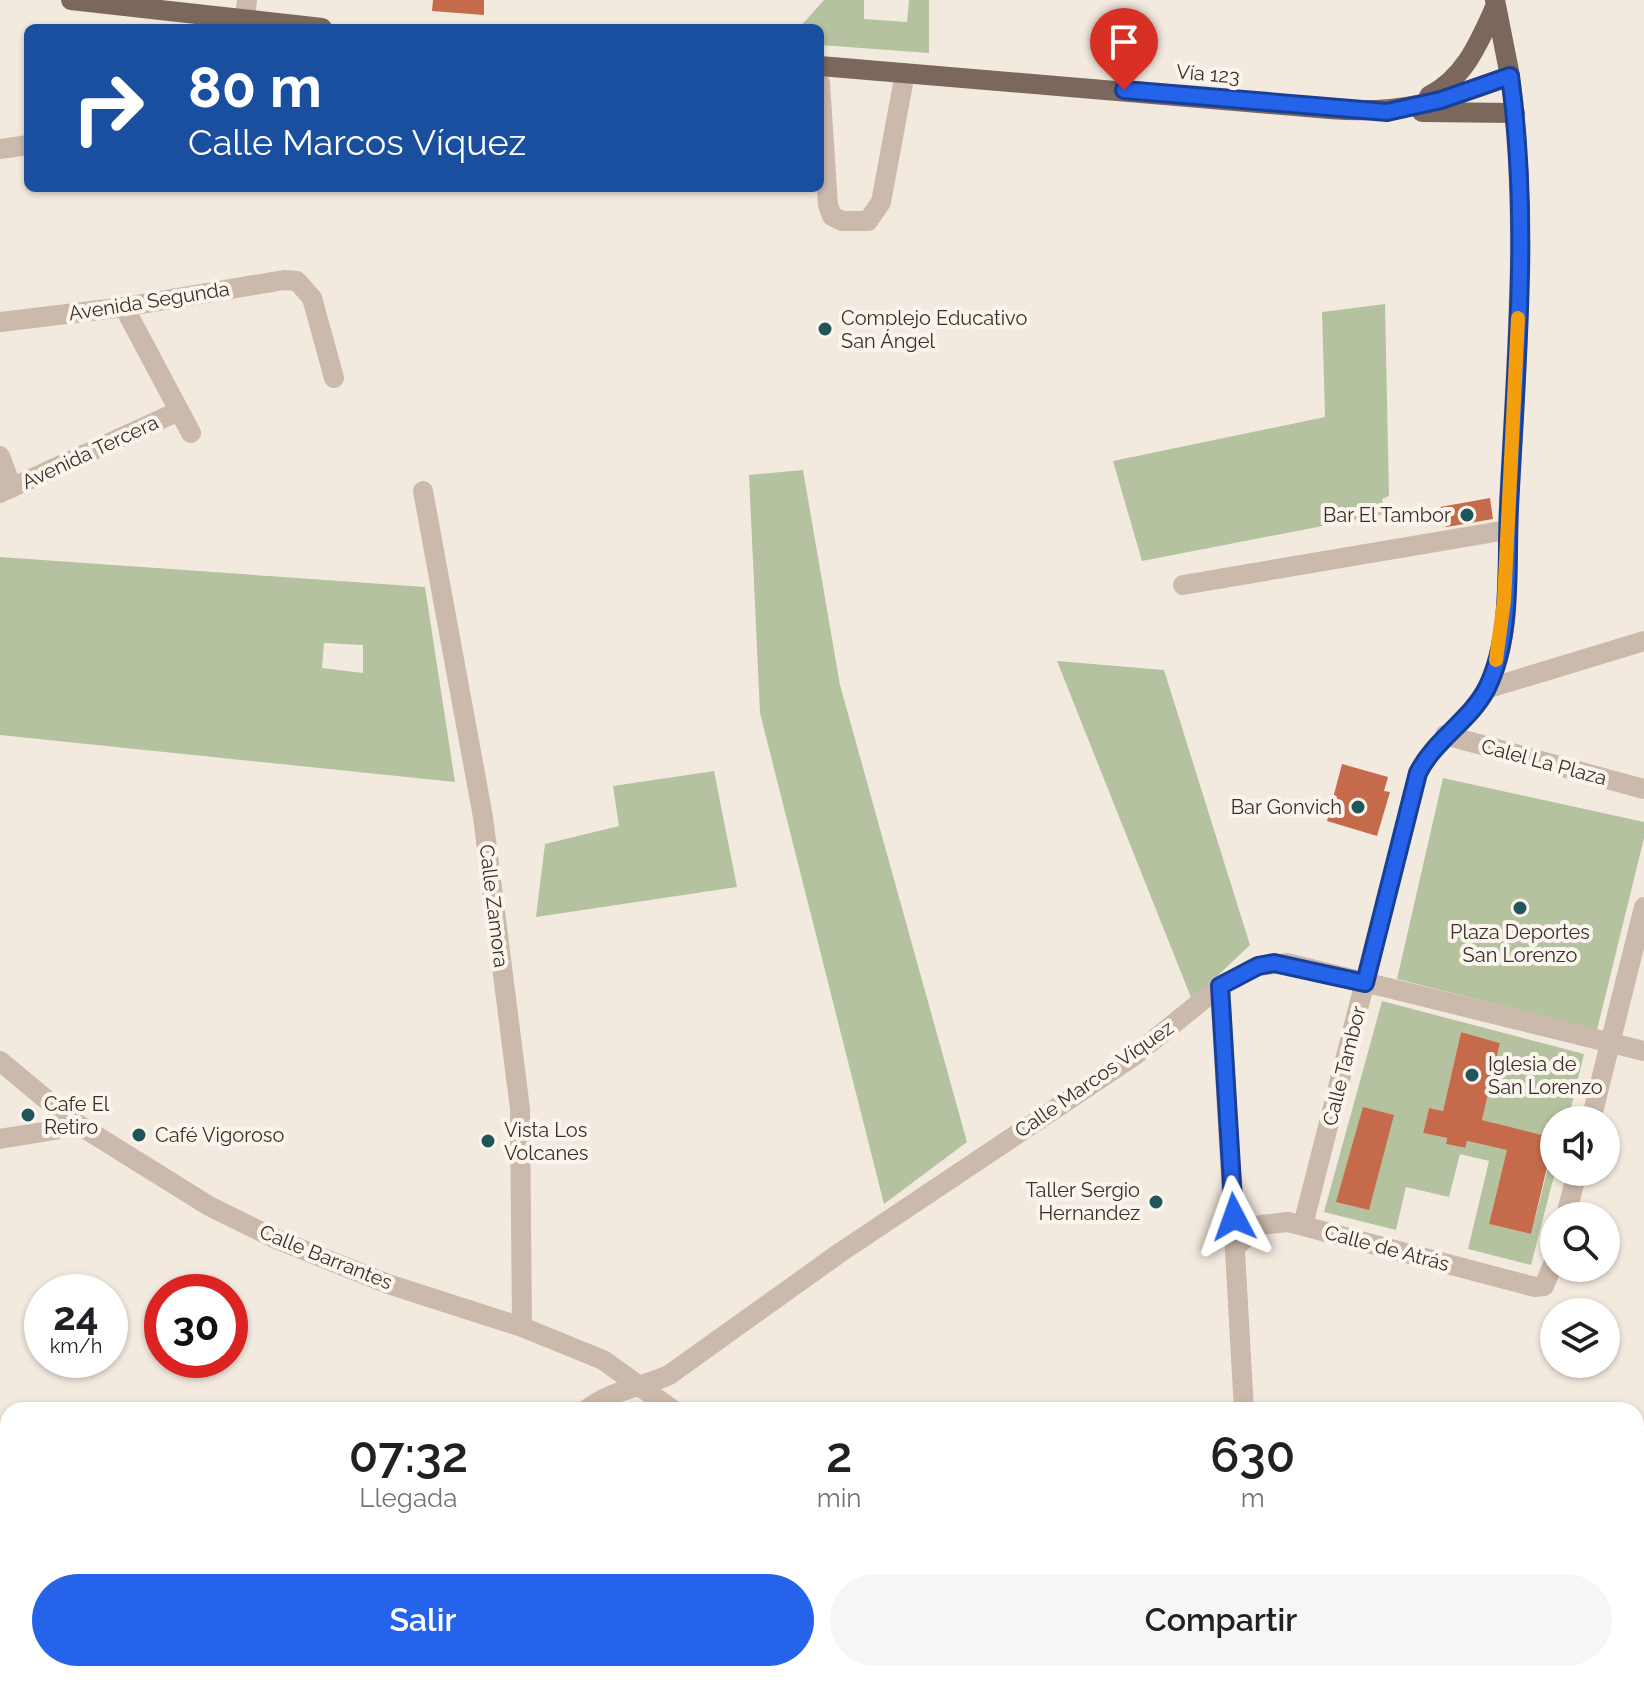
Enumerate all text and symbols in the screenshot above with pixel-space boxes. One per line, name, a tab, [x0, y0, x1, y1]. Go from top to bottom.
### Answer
pin	[1090, 8, 1158, 90]
icon: arrive	[1102, 20, 1146, 64]
text: 80 m	[188, 54, 322, 120]
icon: right	[56, 56, 160, 160]
street label: Vía 123	[1175, 59, 1241, 89]
text: Calle Marcos Víquez	[188, 121, 526, 163]
street label: Avenida Segunda	[67, 276, 231, 326]
place label: Complejo Educativo San Ángel	[841, 306, 1027, 353]
marker: Complejo Educativo San Ángel	[816, 320, 834, 338]
street label: Avenida Tercera	[18, 410, 162, 494]
place label: Bar El Tambor	[1323, 503, 1451, 527]
marker: Bar El Tambor	[1458, 506, 1476, 524]
street label: Calel La Plaza	[1479, 734, 1609, 790]
place label: Bar Gonvich	[1231, 795, 1342, 819]
marker: Bar Gonvich	[1349, 798, 1367, 816]
street label: Calle Zamora	[475, 843, 513, 969]
marker: Plaza Deportes San Lorenzo	[1511, 899, 1529, 917]
place label: Plaza Deportes San Lorenzo	[1450, 920, 1590, 967]
street label: Calle Tambor	[1318, 1004, 1370, 1128]
street label: Calle Marcos Víquez	[1010, 1015, 1178, 1143]
place label: Iglesia de San Lorenzo	[1488, 1052, 1603, 1099]
marker: Iglesia de San Lorenzo	[1463, 1066, 1481, 1084]
place label: Cafe El Retiro	[44, 1092, 110, 1139]
marker: Cafe El Retiro	[19, 1106, 37, 1124]
map controls	[1540, 1106, 1620, 1378]
button: sound	[1540, 1106, 1620, 1186]
place label: Vista Los Volcanes	[504, 1118, 589, 1165]
place label: Café Vigoroso	[155, 1123, 284, 1147]
marker: Café Vigoroso	[130, 1126, 148, 1144]
marker: Vista Los Volcanes	[479, 1132, 497, 1150]
position arrow	[1192, 1175, 1276, 1259]
place label: Taller Sergio Hernandez	[1025, 1178, 1140, 1225]
marker: Taller Sergio Hernandez	[1147, 1193, 1165, 1211]
button: search	[1540, 1202, 1620, 1282]
street label: Calle Barrantes	[256, 1219, 396, 1295]
street label: Calle de Atrás	[1322, 1220, 1452, 1276]
speed limit sign: 30	[144, 1274, 248, 1378]
text: 24	[53, 1292, 99, 1339]
button: layers	[1540, 1298, 1620, 1378]
text: km/h	[50, 1334, 102, 1358]
text: 07:32	[349, 1427, 468, 1483]
text: 2	[826, 1427, 852, 1483]
text: 630	[1210, 1427, 1295, 1483]
text: Llegada	[359, 1483, 457, 1513]
text: min	[817, 1483, 862, 1513]
text: m	[1241, 1483, 1265, 1513]
button: Salir	[32, 1574, 814, 1666]
button: Compartir	[830, 1574, 1612, 1666]

